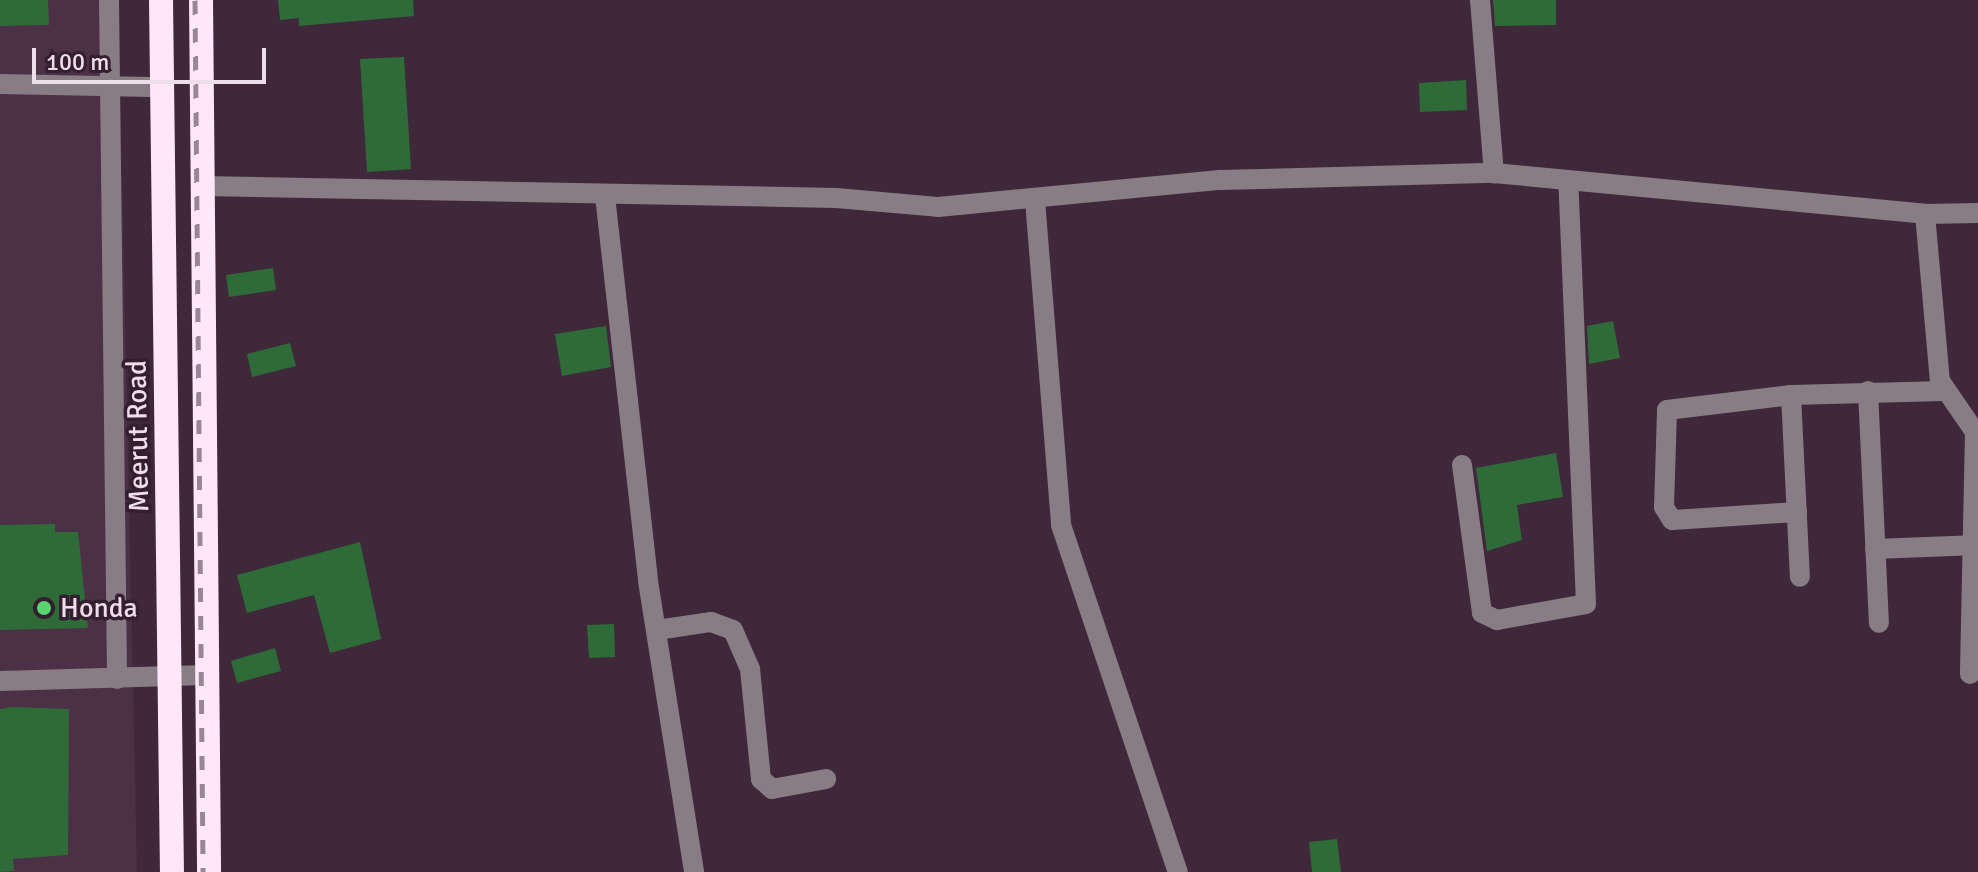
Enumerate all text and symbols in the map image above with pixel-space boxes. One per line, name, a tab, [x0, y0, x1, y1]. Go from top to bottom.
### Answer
scale bar	[36, 32, 270, 82]
text: 100 m	[46, 47, 109, 77]
street label: Meerut Road	[120, 360, 156, 512]
place label: Honda	[60, 591, 138, 625]
marker: Honda	[35, 599, 53, 617]

